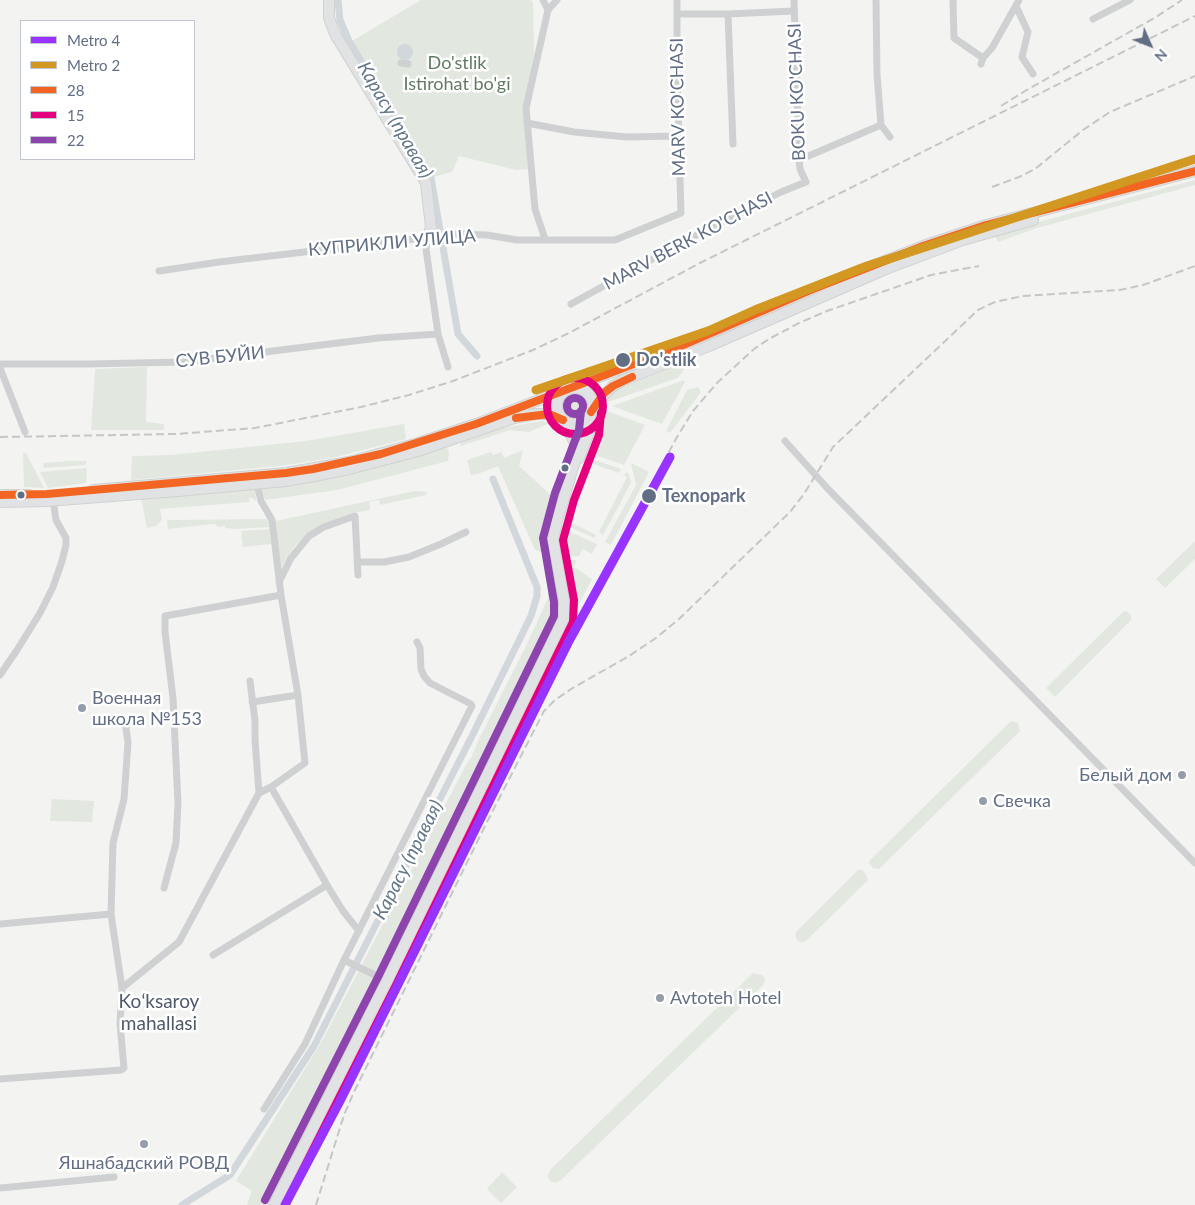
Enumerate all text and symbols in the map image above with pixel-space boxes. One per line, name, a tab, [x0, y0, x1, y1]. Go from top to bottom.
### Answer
legend	[20, 20, 195, 160]
north arrow	[1125, 20, 1175, 70]
street label: BOKU KO'CHASI	[784, 23, 810, 161]
text: Metro 4	[67, 31, 120, 49]
street label: MARV KO'CHASI	[666, 38, 690, 176]
text: N	[1151, 46, 1171, 66]
park label: Do'stlik Istirohat bo'gi	[404, 52, 510, 94]
text: Metro 2	[67, 56, 120, 74]
water label: Карасу (правая)	[352, 58, 438, 182]
text: 28	[67, 81, 84, 99]
text: 15	[67, 106, 84, 124]
text: 22	[67, 131, 84, 149]
street label: MARV BERK KO'CHASI	[600, 187, 776, 295]
street label: КУПРИКЛИ УЛИЦА	[307, 225, 477, 261]
street label: СУВ БУЙИ	[174, 342, 266, 372]
place label: Do'stlik	[636, 349, 696, 371]
marker: Do'stlik	[614, 351, 632, 369]
unlabelled marker	[560, 463, 570, 473]
place label: Texnopark	[662, 485, 746, 507]
marker: Texnopark	[640, 487, 658, 505]
unlabelled marker	[16, 490, 26, 500]
place label: Военная школа №153	[92, 687, 202, 730]
marker: Военная школа №153	[76, 702, 88, 714]
place label: Белый дом	[1079, 764, 1172, 786]
marker: Белый дом	[1176, 769, 1188, 781]
place label: Свечка	[993, 790, 1051, 812]
marker: Свечка	[977, 795, 989, 807]
water label: Карасу (правая)	[368, 797, 448, 923]
place label: Avtoteh Hotel	[670, 987, 781, 1009]
district label: Koʻksaroy mahallasi	[115, 991, 203, 1035]
marker: Avtoteh Hotel	[654, 992, 666, 1004]
marker: Яшнабадский РОВД	[138, 1138, 150, 1150]
place label: Яшнабадский РОВД	[59, 1152, 229, 1174]

